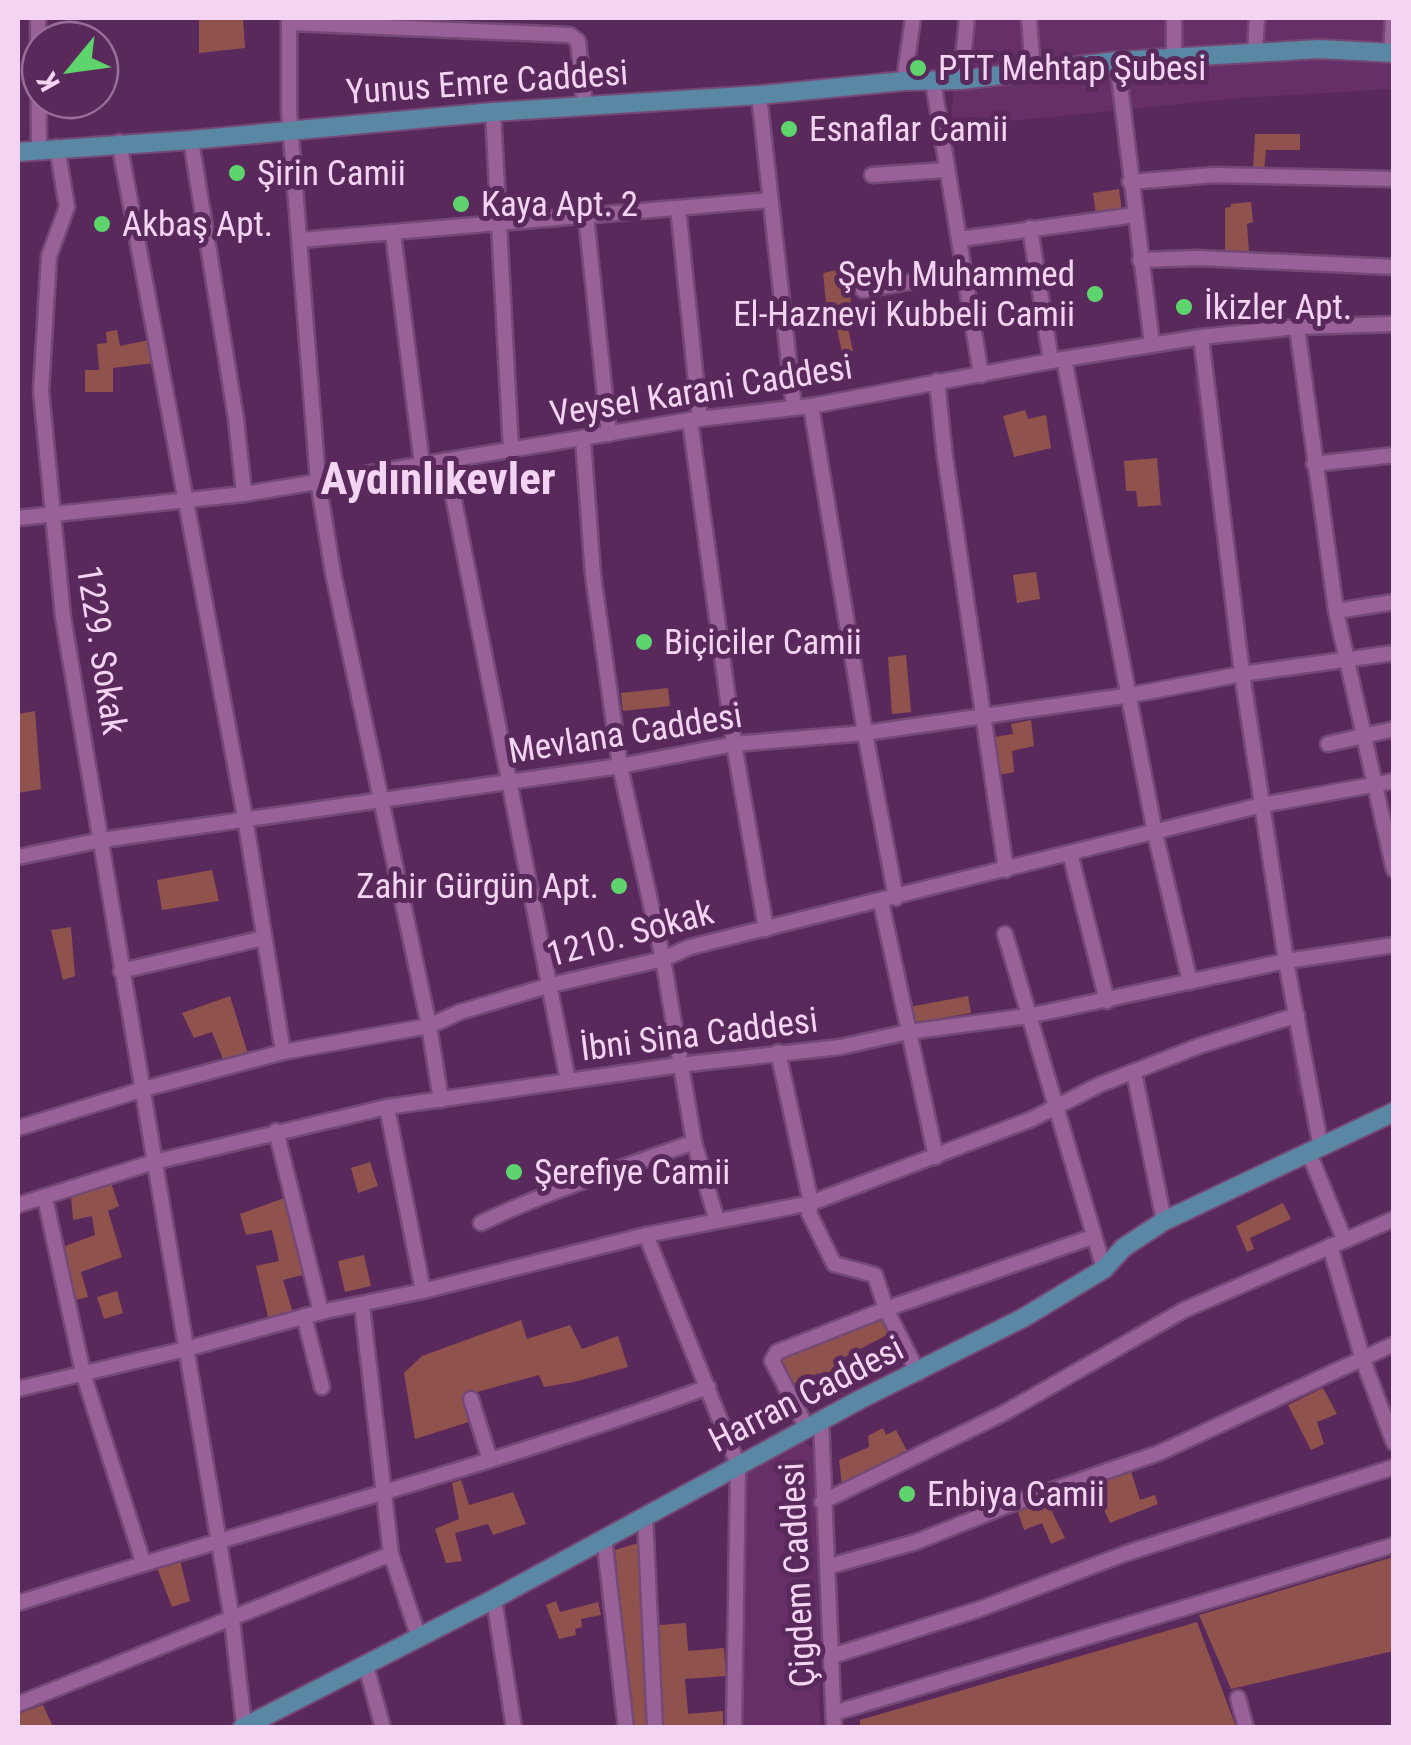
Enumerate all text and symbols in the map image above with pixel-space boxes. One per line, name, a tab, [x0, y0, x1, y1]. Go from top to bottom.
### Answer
north arrow	[20, 20, 120, 120]
place label: PTT Mehtap Şubesi	[938, 48, 1206, 89]
street label: Yunus Emre Caddesi	[345, 52, 630, 113]
marker: PTT Mehtap Şubesi	[907, 57, 929, 79]
text: K	[30, 67, 67, 97]
place label: Esnaflar Camii	[809, 109, 1008, 150]
marker: Esnaflar Camii	[778, 118, 800, 140]
place label: Şirin Camii	[257, 153, 406, 194]
marker: Şirin Camii	[226, 162, 248, 184]
place label: Kaya Apt. 2	[481, 184, 638, 225]
marker: Kaya Apt. 2	[450, 193, 472, 215]
place label: Akbaş Apt.	[122, 204, 273, 245]
marker: Akbaş Apt.	[91, 213, 113, 235]
place label: Şeyh Muhammed El-Haznevi Kubbeli Camii	[733, 254, 1075, 335]
marker: Şeyh Muhammed El-Haznevi Kubbeli Camii	[1084, 283, 1106, 305]
place label: İkizler Apt.	[1204, 287, 1352, 328]
marker: İkizler Apt.	[1173, 296, 1195, 318]
street label: Veysel Karani Caddesi	[547, 346, 855, 435]
district label: Aydınlıkevler	[320, 452, 556, 505]
street label: 1229. Sokak	[68, 563, 135, 738]
place label: Biçiciler Camii	[664, 622, 862, 663]
marker: Biçiciler Camii	[633, 631, 655, 653]
street label: Mevlana Caddesi	[505, 695, 745, 772]
place label: Zahir Gürgün Apt.	[356, 866, 599, 907]
marker: Zahir Gürgün Apt.	[608, 875, 630, 897]
street label: 1210. Sokak	[543, 892, 718, 975]
street label: İbni Sina Caddesi	[578, 1000, 820, 1069]
place label: Şerefiye Camii	[534, 1152, 730, 1193]
marker: Şerefiye Camii	[503, 1161, 525, 1183]
street label: Harran Caddesi	[702, 1328, 910, 1461]
street label: Çigdem Caddesi	[771, 1462, 824, 1688]
place label: Enbiya Camii	[927, 1474, 1105, 1515]
marker: Enbiya Camii	[896, 1483, 918, 1505]

